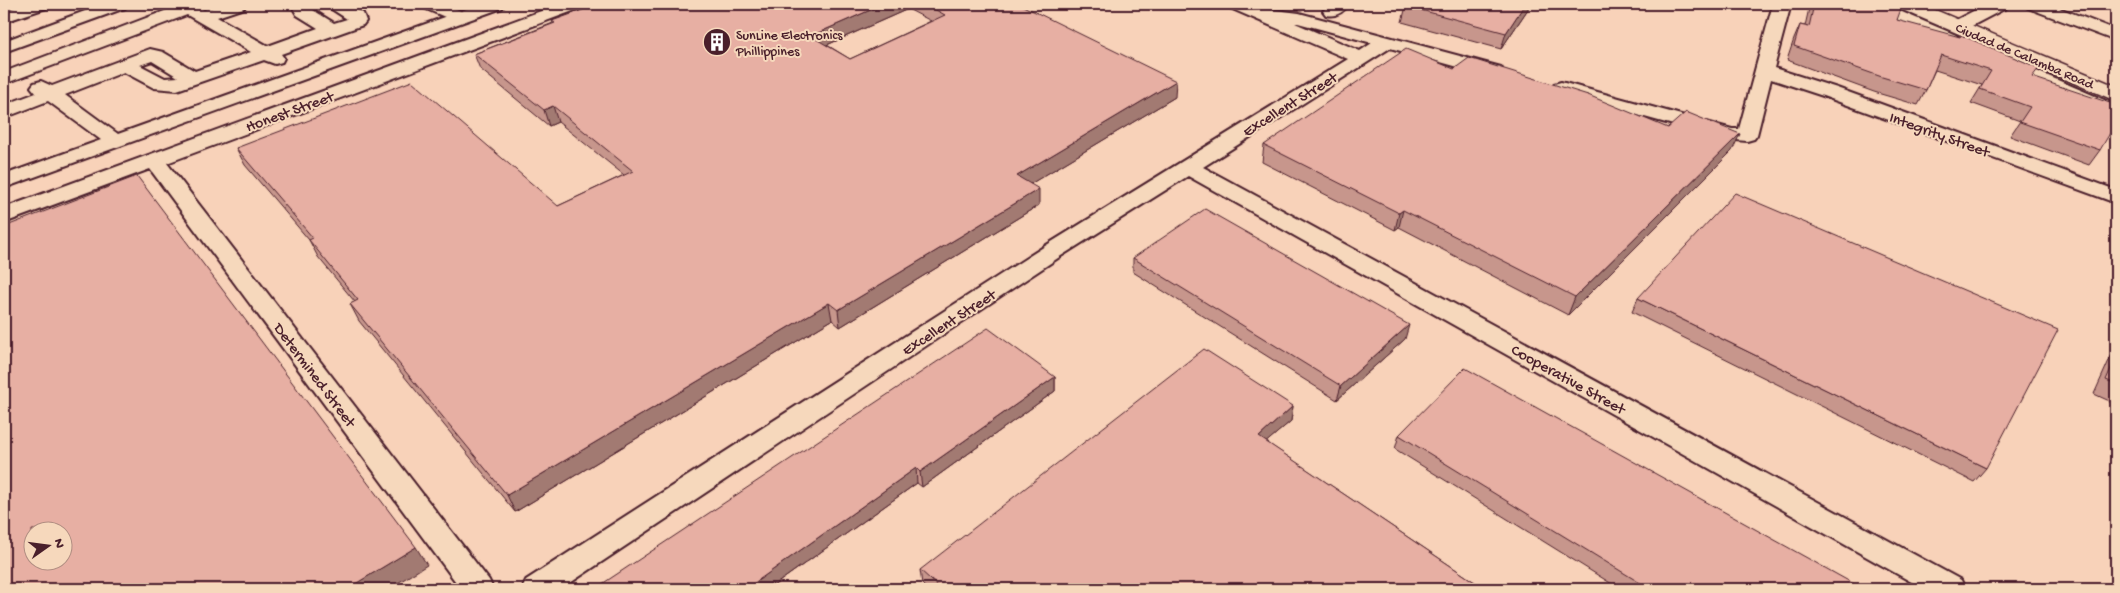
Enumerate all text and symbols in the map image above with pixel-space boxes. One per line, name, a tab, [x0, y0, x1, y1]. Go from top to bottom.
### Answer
street label: Ciudad de Calamba Road	[1952, 20, 2097, 95]
building icon: SunLine Electronics Phillippines	[702, 27, 732, 57]
place label: SunLine Electronics Phillippines	[735, 28, 843, 61]
street label: Excellent Street	[1240, 69, 1343, 143]
street label: Honest Street	[244, 88, 338, 138]
street label: Integrity Street	[1886, 109, 1993, 164]
street label: Excellent Street	[899, 286, 1002, 361]
street label: Determined Street	[267, 319, 359, 433]
street label: Cooperative Street	[1507, 342, 1629, 421]
north arrow	[22, 520, 72, 570]
text: N	[49, 537, 68, 550]

